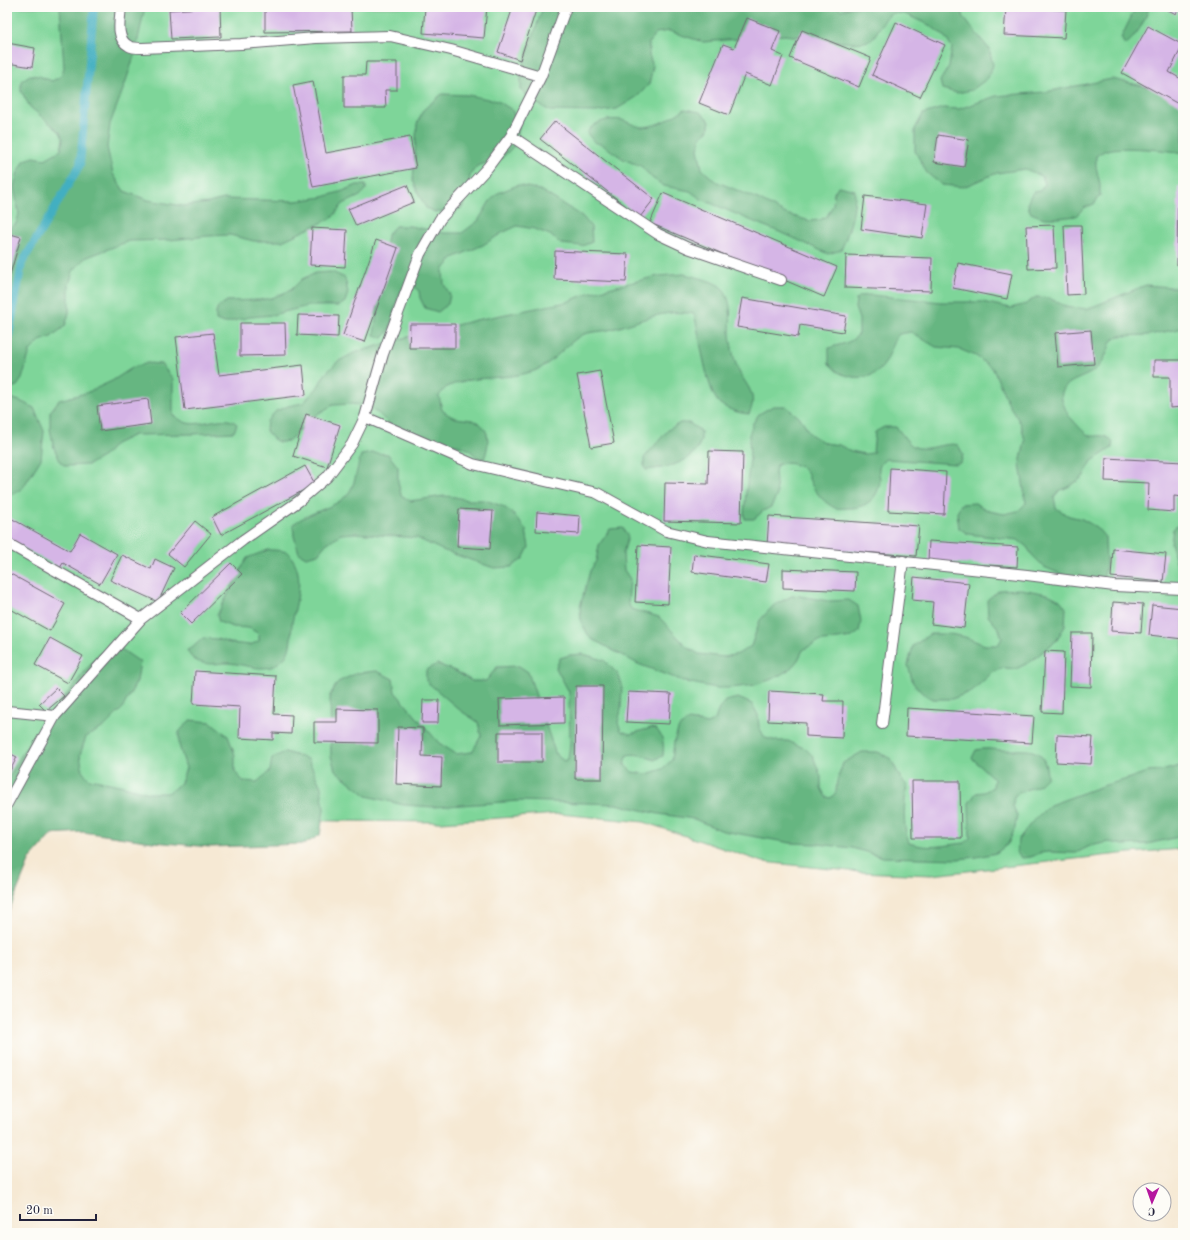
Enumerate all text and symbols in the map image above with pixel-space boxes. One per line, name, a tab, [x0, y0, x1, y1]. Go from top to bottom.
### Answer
north arrow	[1132, 1182, 1172, 1222]
scale bar	[20, 1196, 96, 1222]
text: 20 m	[26, 1205, 53, 1217]
text: С	[1148, 1205, 1156, 1216]

